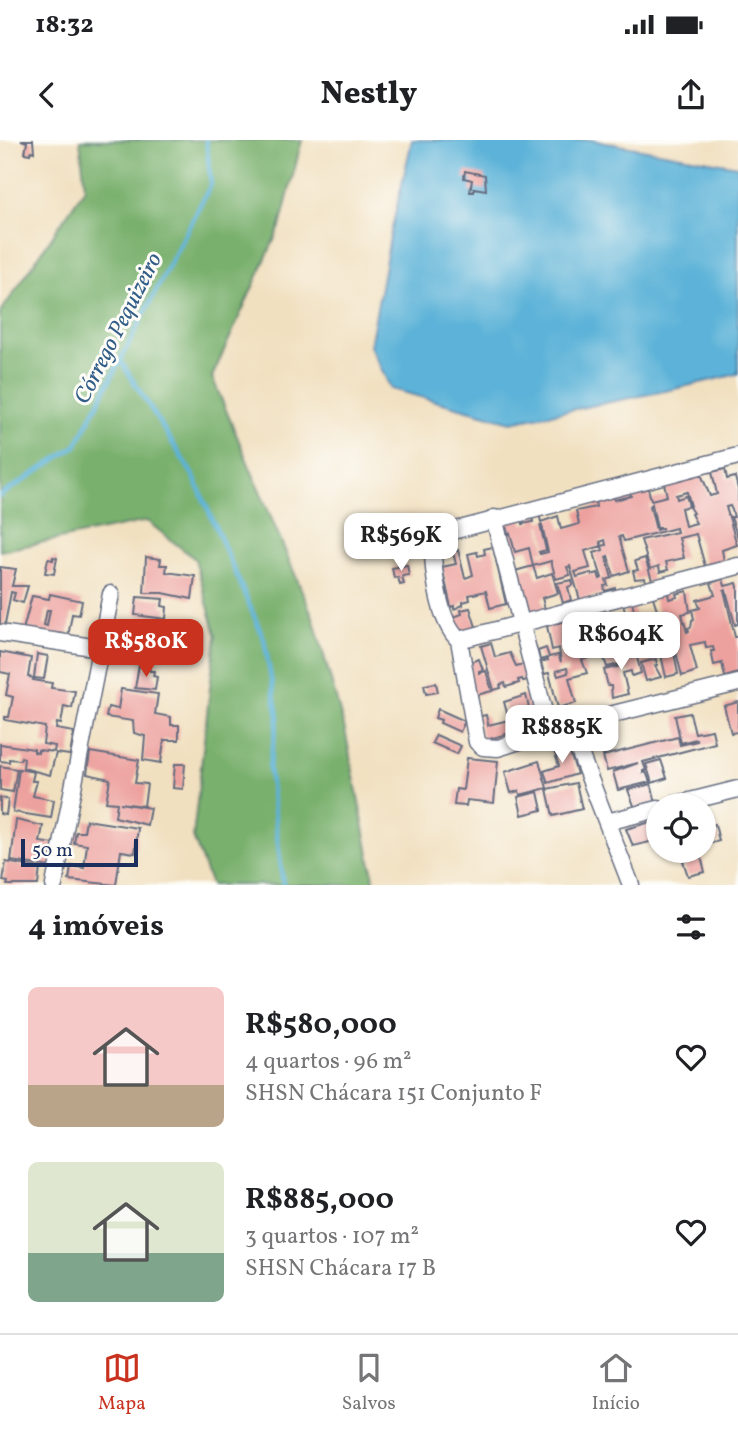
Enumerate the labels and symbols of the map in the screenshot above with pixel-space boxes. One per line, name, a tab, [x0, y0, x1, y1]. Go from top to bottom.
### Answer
water label: Córrego Pequizeiro	[67, 247, 171, 410]
pin: R$569K	[344, 514, 458, 573]
pin: R$604K	[564, 612, 678, 672]
pin: R$580K	[89, 620, 203, 679]
pin: R$885K	[505, 706, 619, 765]
scale bar	[21, 836, 138, 868]

